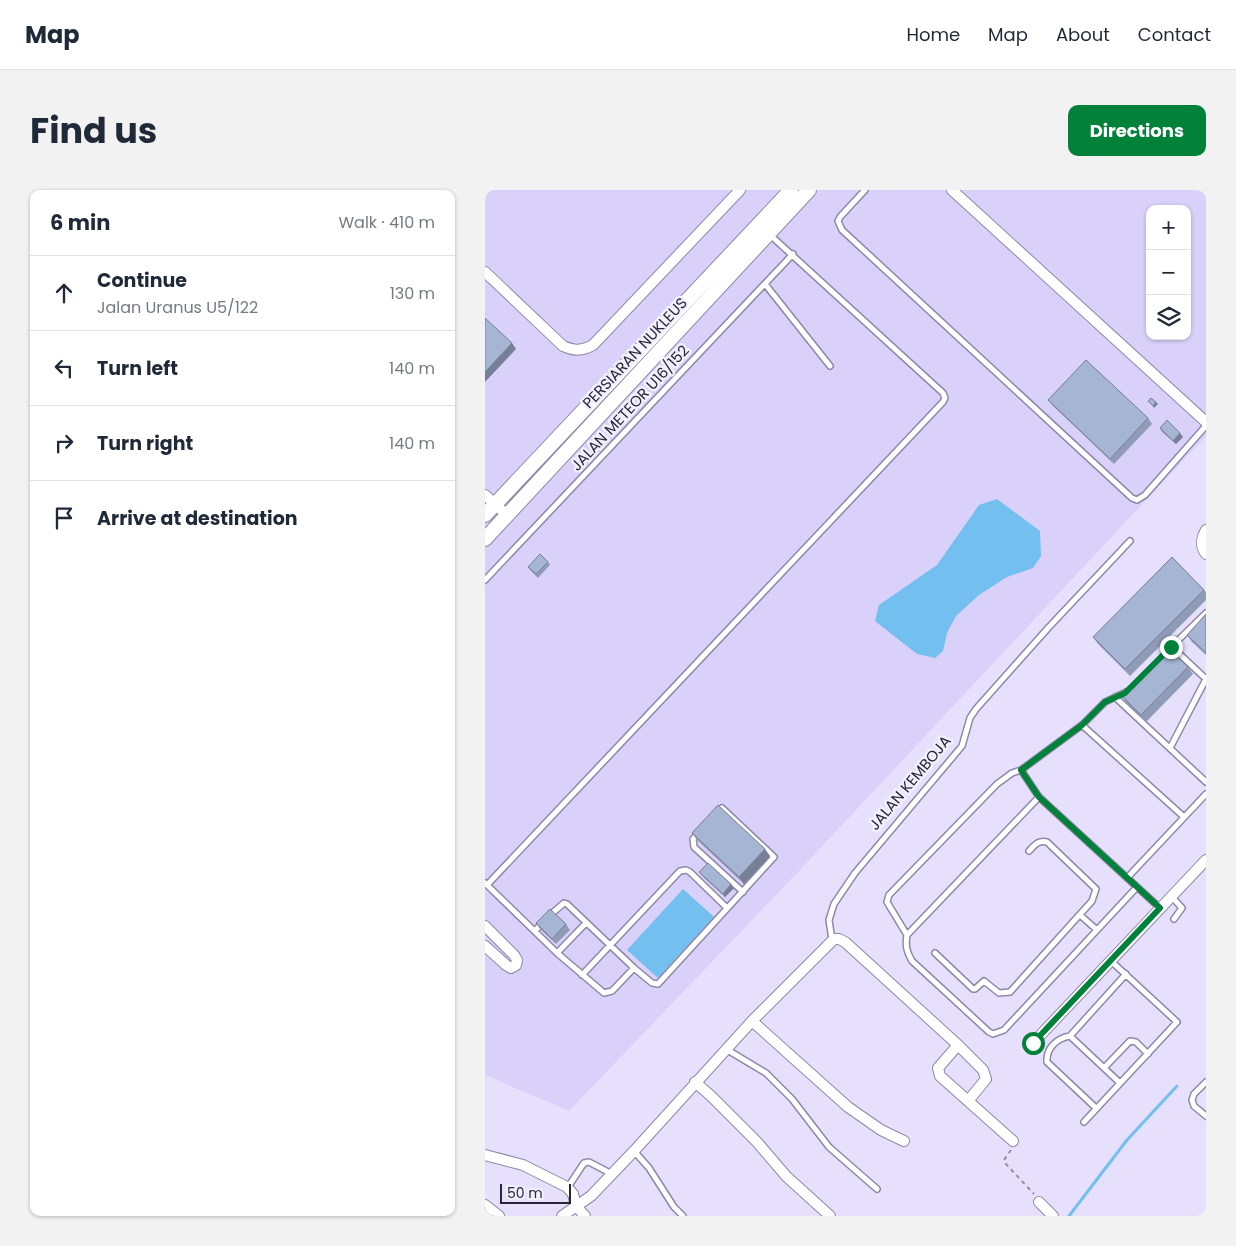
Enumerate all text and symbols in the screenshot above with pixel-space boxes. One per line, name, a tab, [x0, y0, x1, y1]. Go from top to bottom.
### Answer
text: Map	[25, 18, 80, 51]
text: Home	[906, 22, 960, 47]
text: Map	[988, 22, 1028, 47]
text: About	[1056, 22, 1110, 47]
text: Contact	[1138, 22, 1211, 47]
button: Directions	[1068, 105, 1206, 156]
text: Find us	[30, 106, 157, 155]
map controls	[1146, 205, 1191, 340]
button: +	[1146, 205, 1191, 250]
text: 6 min	[50, 208, 110, 237]
text: Walk · 410 m	[338, 211, 435, 234]
button: −	[1146, 250, 1191, 295]
text: Continue	[97, 267, 187, 294]
icon: ahead	[50, 279, 78, 307]
text: 130 m	[390, 282, 435, 305]
street label: PERSIARAN NUKLEUS	[578, 293, 692, 413]
button: layers	[1146, 295, 1191, 340]
text: Jalan Uranus U5/122	[97, 296, 258, 319]
street label: JALAN METEOR U16/152	[566, 340, 694, 475]
icon: left	[50, 354, 78, 382]
text: Turn left	[97, 355, 178, 382]
text: 140 m	[389, 357, 435, 380]
icon: right	[50, 429, 78, 457]
text: Turn right	[97, 430, 193, 457]
text: 140 m	[389, 432, 435, 455]
icon: arrive	[50, 504, 78, 532]
text: Arrive at destination	[97, 505, 298, 532]
route end	[1160, 636, 1183, 659]
street label: JALAN KEMBOJA	[864, 731, 956, 835]
route start	[1022, 1032, 1045, 1055]
scale bar	[500, 1181, 571, 1204]
text: 50 m	[507, 1183, 543, 1203]

